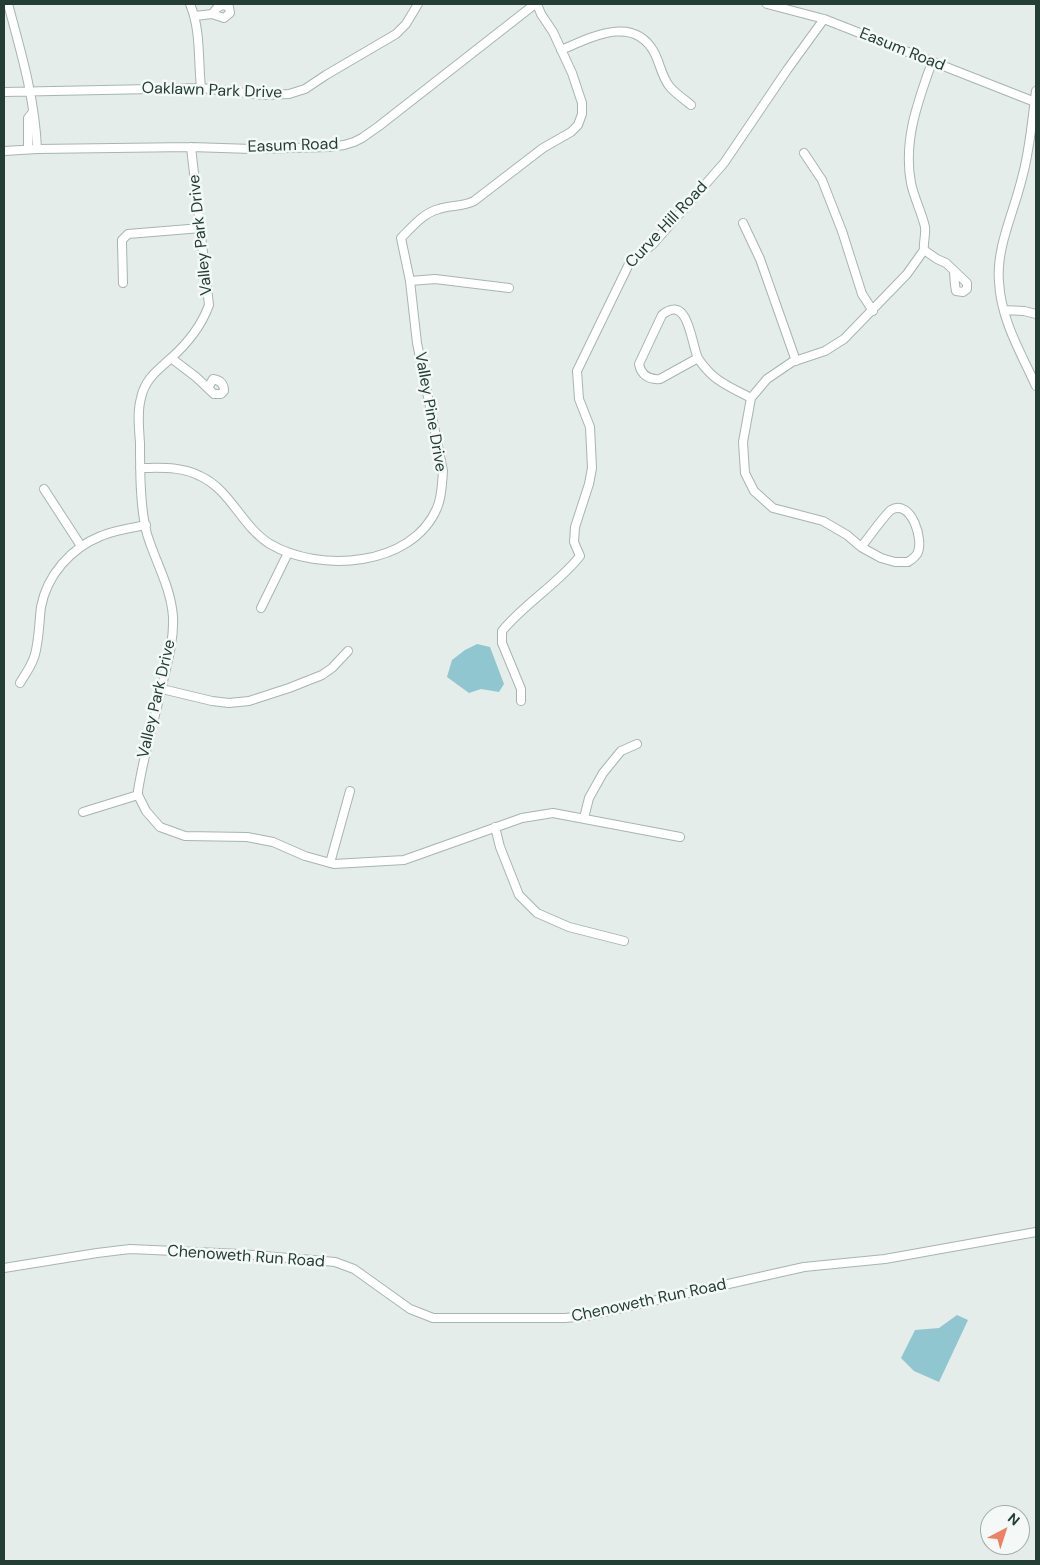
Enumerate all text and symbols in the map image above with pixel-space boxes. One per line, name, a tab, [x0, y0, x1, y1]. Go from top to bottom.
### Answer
street label: Easum Road	[856, 24, 948, 76]
street label: Oaklawn Park Drive	[141, 79, 283, 103]
street label: Easum Road	[247, 135, 339, 157]
street label: Valley Park Drive	[185, 174, 217, 296]
street label: Curve Hill Road	[622, 178, 712, 272]
street label: Valley Pine Drive	[410, 351, 450, 473]
street label: Valley Park Drive	[134, 638, 180, 760]
street label: Chenoweth Run Road	[167, 1242, 325, 1272]
street label: Chenoweth Run Road	[570, 1275, 728, 1327]
north arrow	[980, 1505, 1030, 1555]
text: N	[1004, 1509, 1024, 1529]

